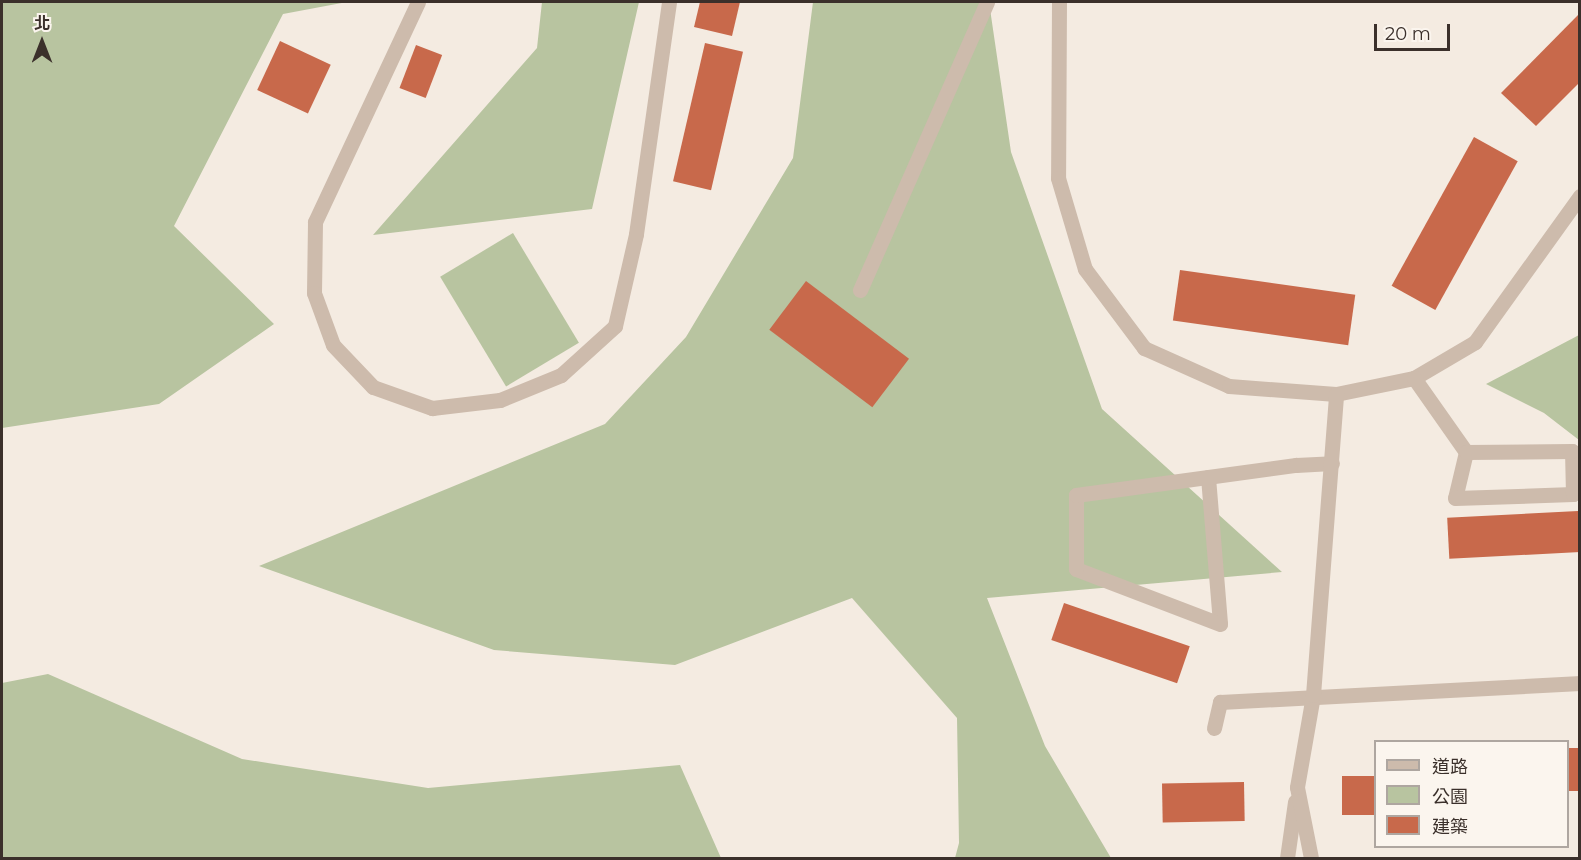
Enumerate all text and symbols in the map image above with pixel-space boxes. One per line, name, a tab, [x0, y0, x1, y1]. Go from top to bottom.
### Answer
north arrow	[12, 12, 72, 72]
scale bar	[1377, 12, 1454, 50]
text: 北	[34, 14, 50, 33]
text: 20 m	[1385, 23, 1431, 45]
legend	[1374, 740, 1569, 848]
text: 道路	[1432, 756, 1468, 778]
text: 公園	[1432, 786, 1468, 808]
text: 建築	[1432, 816, 1468, 838]

